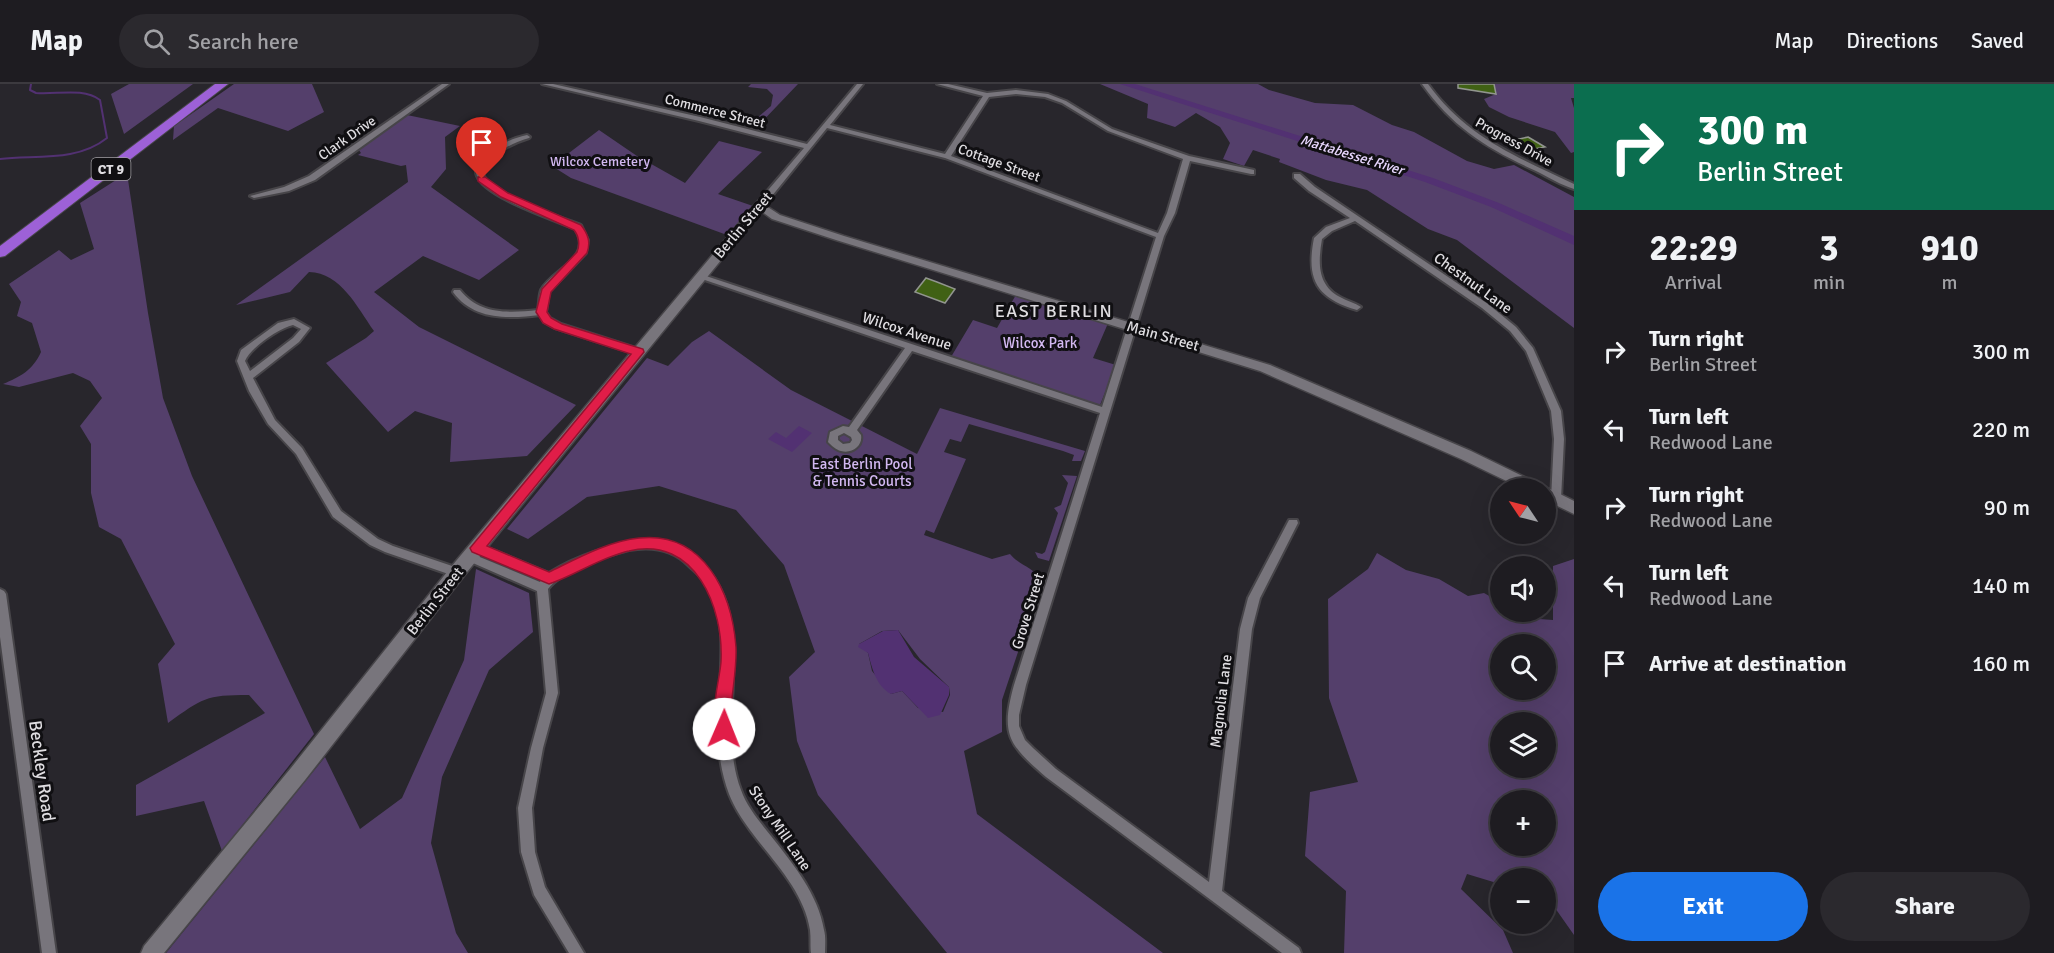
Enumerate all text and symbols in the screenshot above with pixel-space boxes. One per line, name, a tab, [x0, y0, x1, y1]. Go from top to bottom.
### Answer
search box	[119, 14, 539, 68]
text: Map	[30, 24, 83, 58]
icon: search	[140, 25, 173, 58]
text: Search here	[188, 28, 299, 55]
text: Map	[1775, 28, 1813, 54]
text: Directions	[1846, 28, 1938, 54]
text: Saved	[1971, 28, 2024, 54]
street label: Commerce Street	[663, 90, 767, 132]
text: 300 m	[1697, 105, 1808, 156]
icon: right	[1598, 108, 1676, 186]
street label: Clark Drive	[315, 112, 379, 164]
street label: Progress Drive	[1472, 114, 1556, 170]
pin	[456, 117, 507, 179]
icon: arrive	[465, 126, 498, 159]
water label: Mattabesset River	[1298, 131, 1408, 179]
street label: Cottage Street	[956, 140, 1043, 186]
park label: Wilcox Cemetery	[550, 153, 650, 170]
text: Berlin Street	[1697, 156, 1843, 189]
road number: CT 9	[92, 158, 130, 180]
street label: Berlin Street	[710, 188, 776, 262]
text: 22:29	[1649, 226, 1738, 271]
text: 3	[1819, 226, 1839, 271]
text: 910	[1920, 226, 1979, 271]
street label: Chestnut Lane	[1430, 249, 1516, 317]
text: Arrival	[1665, 270, 1722, 295]
text: min	[1813, 270, 1845, 295]
text: m	[1942, 270, 1958, 295]
district label: EAST BERLIN	[995, 300, 1113, 322]
street label: Wilcox Avenue	[860, 308, 954, 354]
street label: Main Street	[1125, 317, 1201, 355]
text: Turn right	[1649, 325, 1744, 352]
park label: Wilcox Park	[1003, 334, 1078, 352]
icon: right	[1598, 335, 1631, 368]
text: 300 m	[1972, 338, 2030, 365]
text: Berlin Street	[1649, 352, 1757, 377]
text: Turn left	[1649, 403, 1729, 430]
icon: left	[1598, 413, 1631, 446]
text: 220 m	[1972, 416, 2030, 443]
text: Redwood Lane	[1649, 430, 1773, 455]
park label: East Berlin Pool & Tennis Courts	[811, 455, 913, 490]
north arrow	[1490, 478, 1556, 544]
map controls	[1490, 478, 1556, 934]
text: Turn right	[1649, 481, 1744, 508]
icon: right	[1598, 491, 1631, 524]
text: 90 m	[1984, 494, 2030, 521]
text: Redwood Lane	[1649, 508, 1773, 533]
button: sound	[1490, 556, 1556, 622]
text: Turn left	[1649, 559, 1729, 586]
street label: Berlin Street	[403, 564, 467, 638]
icon: left	[1598, 569, 1631, 602]
street label: Grove Street	[1008, 571, 1048, 651]
text: 140 m	[1972, 572, 2030, 599]
text: Redwood Lane	[1649, 586, 1773, 611]
button: search	[1490, 634, 1556, 700]
icon: arrive	[1598, 647, 1631, 680]
text: Arrive at destination	[1649, 650, 1846, 677]
text: 160 m	[1972, 650, 2030, 677]
street label: Magnolia Lane	[1206, 653, 1236, 749]
position arrow	[692, 697, 756, 761]
button: layers	[1490, 712, 1556, 778]
street label: Beckley Road	[24, 719, 60, 823]
street label: Stony Mill Lane	[745, 782, 815, 874]
button: +	[1490, 790, 1556, 856]
button: −	[1490, 868, 1556, 934]
button: Exit	[1598, 872, 1808, 941]
button: Share	[1820, 872, 2030, 941]

